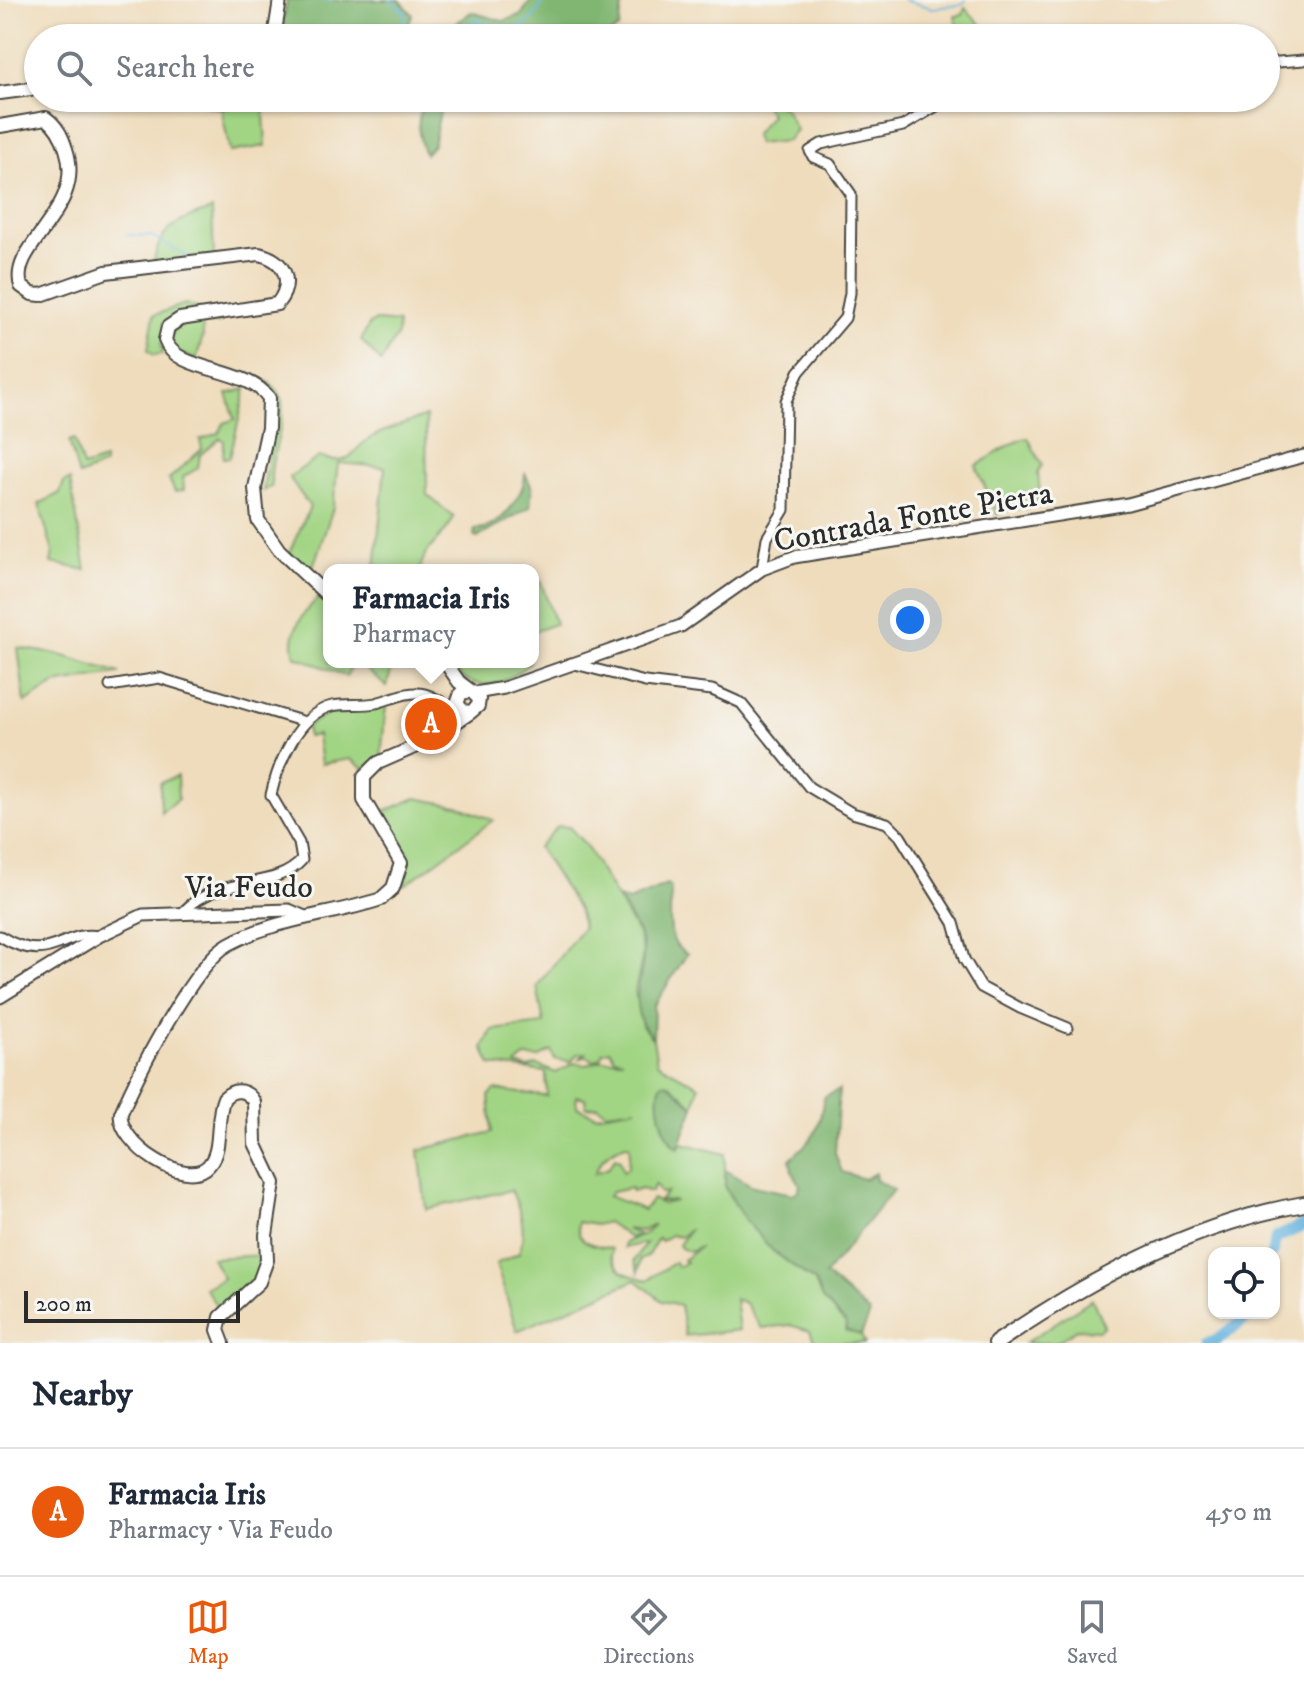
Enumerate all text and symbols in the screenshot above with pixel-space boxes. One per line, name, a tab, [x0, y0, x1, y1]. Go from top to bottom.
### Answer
search box	[24, 24, 1280, 112]
icon: search	[52, 46, 96, 90]
text: Search here	[116, 50, 255, 87]
street label: Contrada Fonte Pietra	[771, 474, 1056, 562]
popup	[323, 564, 539, 668]
text: Farmacia Iris	[352, 581, 510, 618]
your location	[890, 600, 930, 640]
text: Pharmacy	[352, 618, 456, 651]
pin: A	[405, 694, 457, 754]
street label: Via Feudo	[184, 868, 313, 908]
map controls	[1208, 1247, 1280, 1319]
button: locate	[1208, 1247, 1280, 1319]
scale bar	[24, 1287, 240, 1323]
text: 200 m	[36, 1291, 92, 1318]
text: Nearby	[32, 1374, 133, 1416]
text: Farmacia Iris	[108, 1477, 266, 1514]
text: A	[50, 1496, 66, 1529]
text: 450 m	[1205, 1496, 1272, 1529]
text: Pharmacy · Via Feudo	[108, 1514, 333, 1547]
tab: Map	[186, 1595, 230, 1670]
tab: Directions	[603, 1595, 694, 1670]
tab: Saved	[1067, 1595, 1118, 1670]

